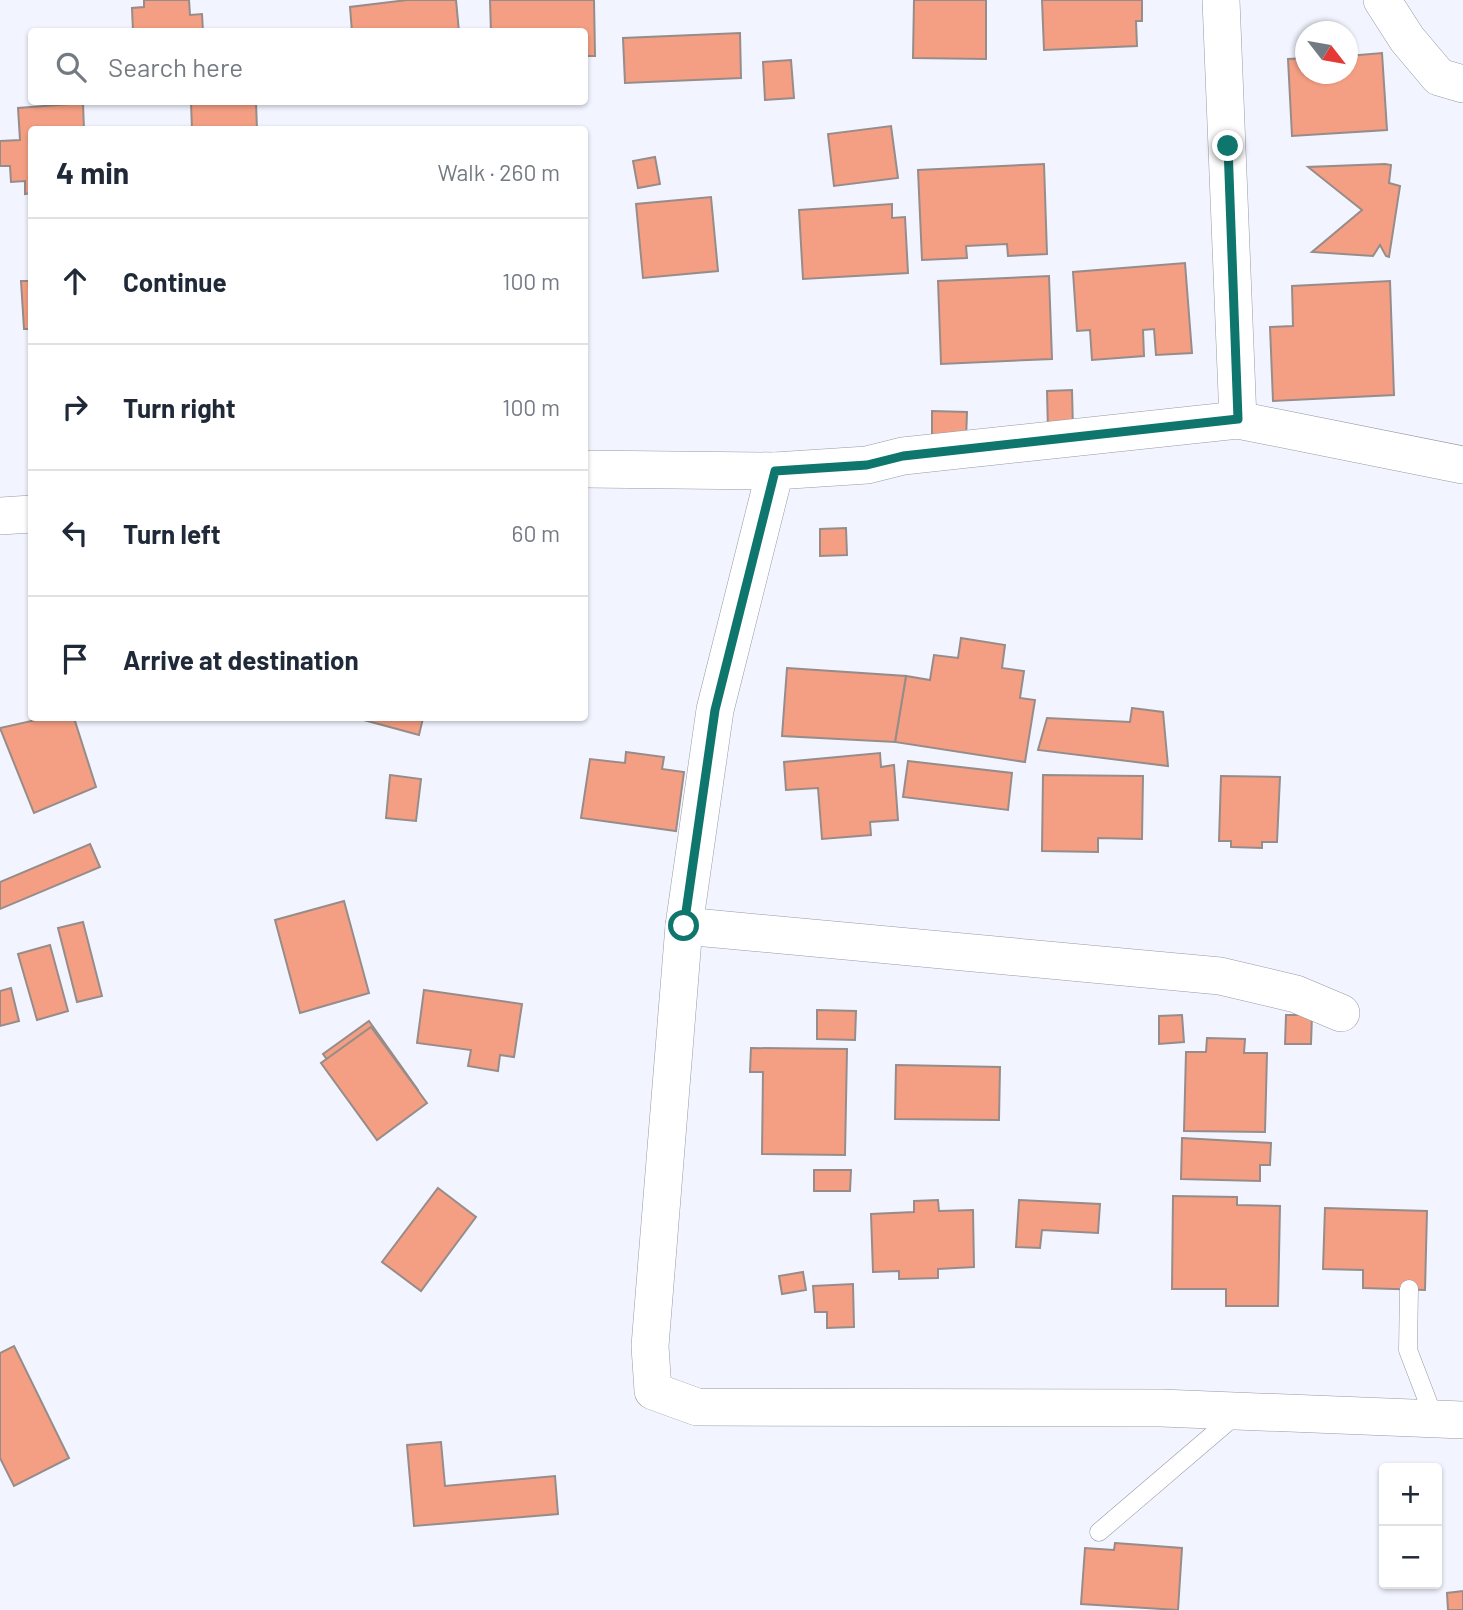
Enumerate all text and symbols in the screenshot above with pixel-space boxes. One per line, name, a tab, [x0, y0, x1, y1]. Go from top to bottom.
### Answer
north arrow	[1295, 21, 1358, 84]
search box	[28, 28, 588, 105]
icon: search	[52, 48, 90, 86]
text: Search here	[108, 51, 243, 82]
route end	[1212, 130, 1243, 161]
text: 4 min	[56, 154, 129, 190]
text: Walk · 260 m	[438, 158, 560, 186]
icon: ahead	[56, 262, 94, 300]
text: Continue	[123, 266, 227, 297]
text: 100 m	[502, 267, 560, 295]
icon: right	[56, 388, 94, 426]
text: Turn right	[123, 392, 236, 423]
text: 100 m	[502, 393, 560, 421]
icon: left	[56, 514, 94, 552]
text: Turn left	[123, 518, 221, 549]
text: 60 m	[512, 519, 560, 547]
icon: arrive	[56, 640, 94, 678]
text: Arrive at destination	[123, 644, 359, 675]
route start	[668, 910, 699, 941]
map controls	[1379, 1463, 1442, 1589]
button: +	[1379, 1463, 1442, 1526]
button: −	[1379, 1526, 1442, 1589]

